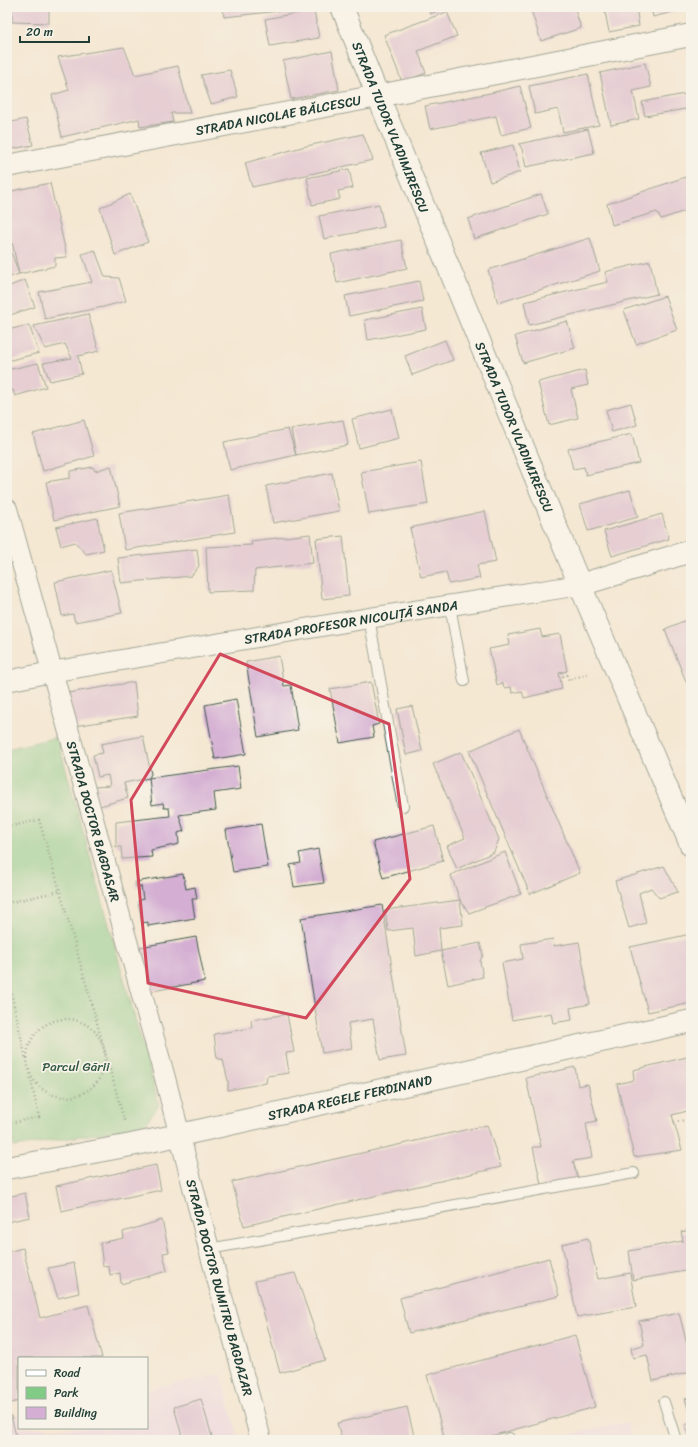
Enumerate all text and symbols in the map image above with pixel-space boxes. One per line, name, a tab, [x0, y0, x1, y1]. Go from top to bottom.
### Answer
scale bar	[20, 18, 89, 44]
text: 20 m	[26, 21, 53, 43]
street label: STRADA TUDOR VLADIMIRESCU	[346, 38, 436, 216]
street label: STRADA NICOLAE BĂLCESCU	[194, 88, 364, 142]
street label: STRADA TUDOR VLADIMIRESCU	[469, 338, 560, 516]
street label: STRADA PROFESOR NICOLIȚĂ SANDA	[242, 593, 459, 651]
street label: STRADA DOCTOR BAGDASAR	[60, 738, 127, 905]
park label: Parcul Gării	[42, 1055, 110, 1078]
street label: STRADA REGELE FERDINAND	[266, 1068, 434, 1127]
street label: STRADA DOCTOR DUMITRU BAGDAZAR	[179, 1176, 260, 1399]
legend	[18, 1357, 148, 1429]
text: Road	[54, 1362, 81, 1384]
text: Park	[54, 1382, 79, 1404]
text: Building	[54, 1402, 97, 1424]

